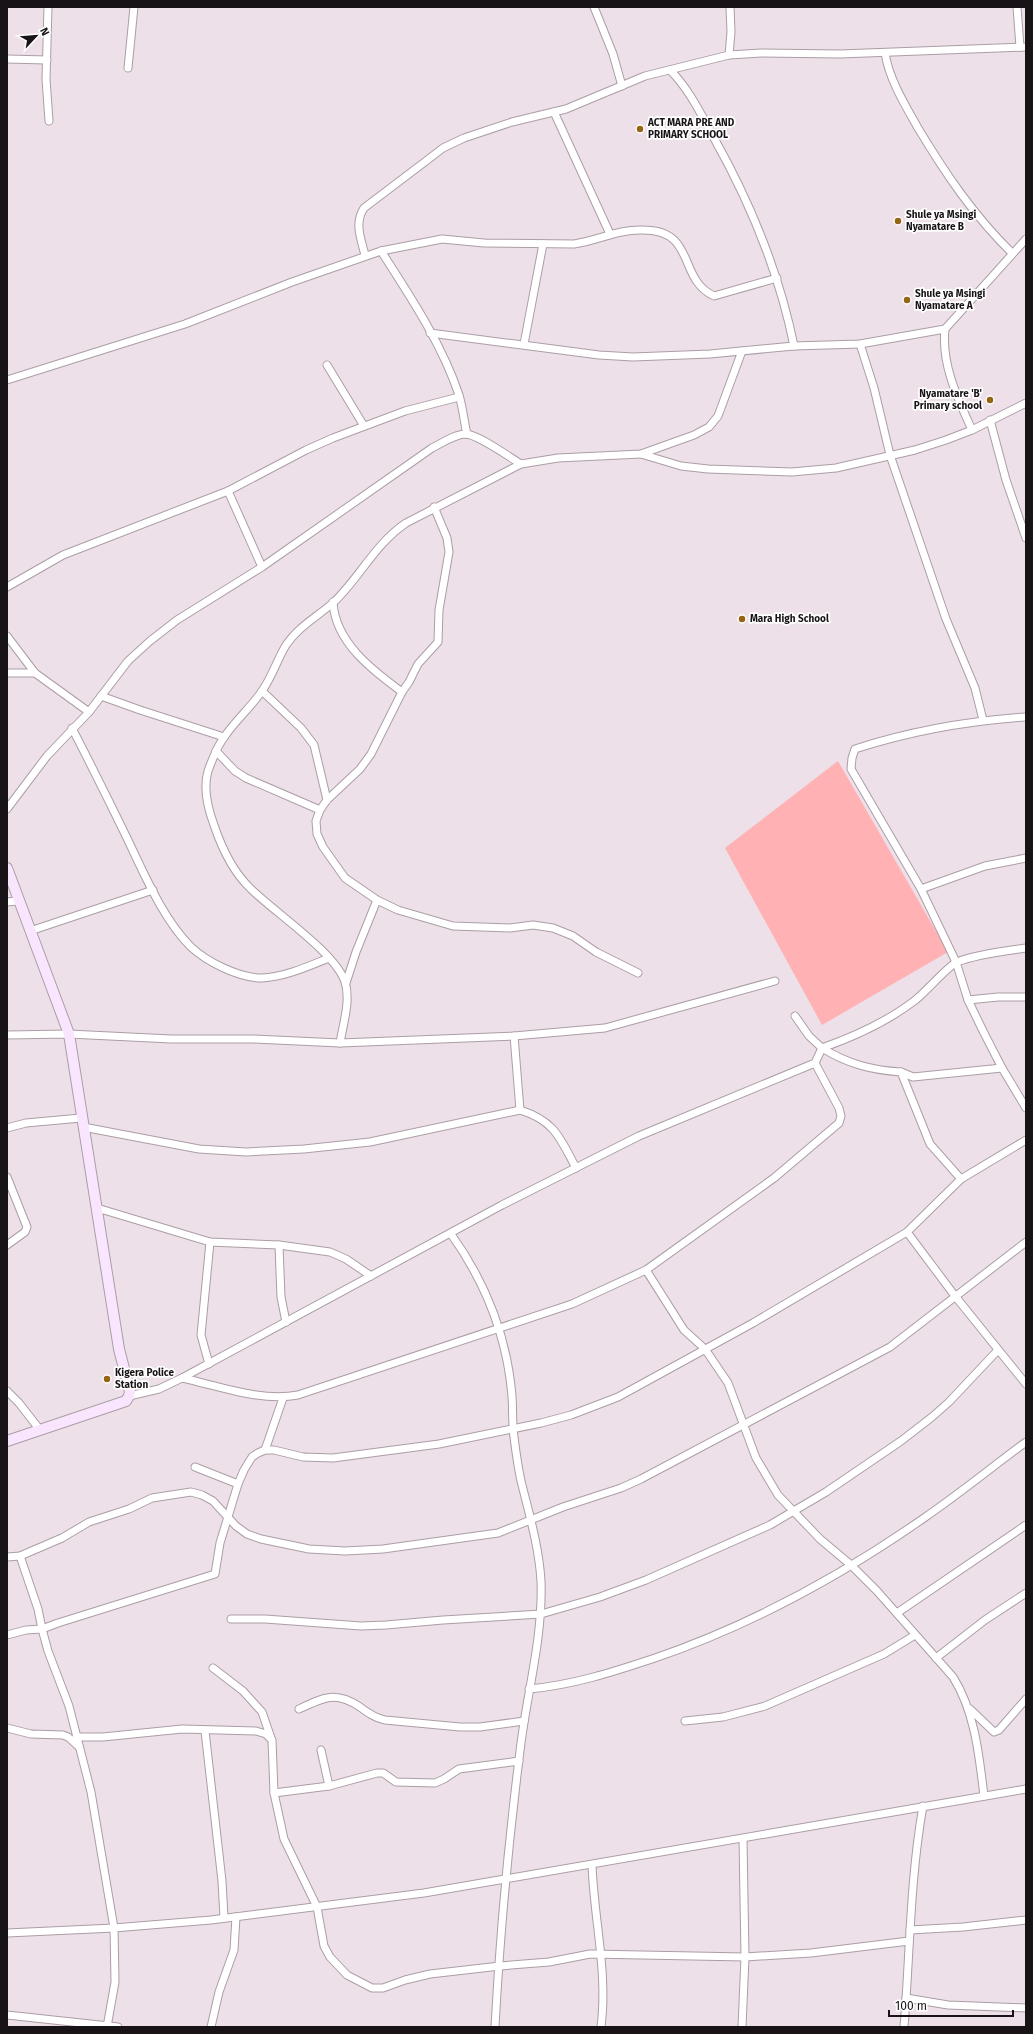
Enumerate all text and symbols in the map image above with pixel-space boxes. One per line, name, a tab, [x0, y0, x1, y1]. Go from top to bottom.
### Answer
north arrow	[16, 16, 56, 56]
text: N	[37, 26, 52, 38]
place label: ACT MARA PRE AND PRIMARY SCHOOL	[647, 117, 735, 141]
marker: ACT MARA PRE AND PRIMARY SCHOOL	[635, 124, 645, 134]
place label: Shule ya Msingi Nyamatare B	[906, 209, 977, 233]
marker: Shule ya Msingi Nyamatare B	[893, 216, 903, 226]
place label: Shule ya Msingi Nyamatare A	[915, 288, 986, 312]
marker: Shule ya Msingi Nyamatare A	[902, 295, 912, 305]
place label: Nyamatare 'B' Primary school	[914, 388, 982, 412]
marker: Nyamatare 'B' Primary school	[985, 395, 995, 405]
place label: Mara High School	[750, 613, 829, 625]
marker: Mara High School	[737, 614, 747, 624]
place label: Kigera Police Station	[115, 1367, 174, 1391]
marker: Kigera Police Station	[102, 1374, 112, 1384]
scale bar	[889, 1992, 1013, 2018]
text: 100 m	[895, 1999, 927, 2013]

